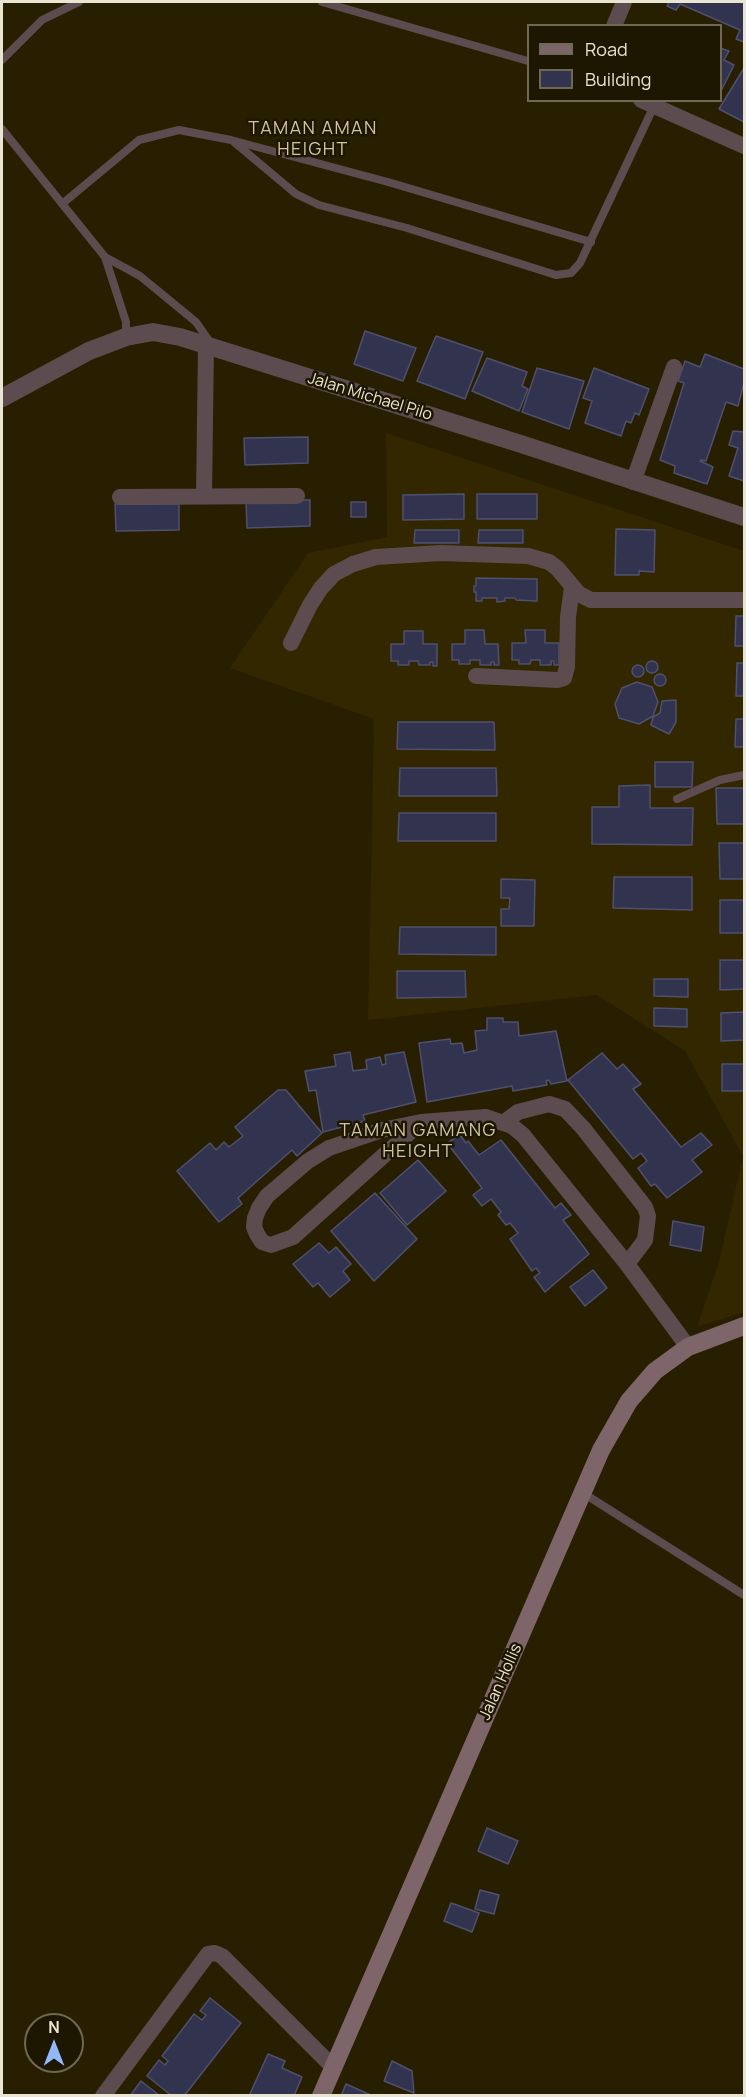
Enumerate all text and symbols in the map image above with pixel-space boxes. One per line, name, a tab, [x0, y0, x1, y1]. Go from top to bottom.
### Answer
legend	[527, 24, 722, 102]
text: Road	[585, 37, 628, 61]
text: Building	[585, 67, 651, 91]
district label: TAMAN AMAN HEIGHT	[248, 118, 378, 160]
street label: Jalan Michael Pilo	[306, 369, 434, 425]
district label: TAMAN GAMANG HEIGHT	[339, 1120, 497, 1162]
street label: Jalan Hollis	[476, 1641, 526, 1723]
north arrow	[24, 2013, 84, 2073]
text: N	[48, 2016, 60, 2038]

